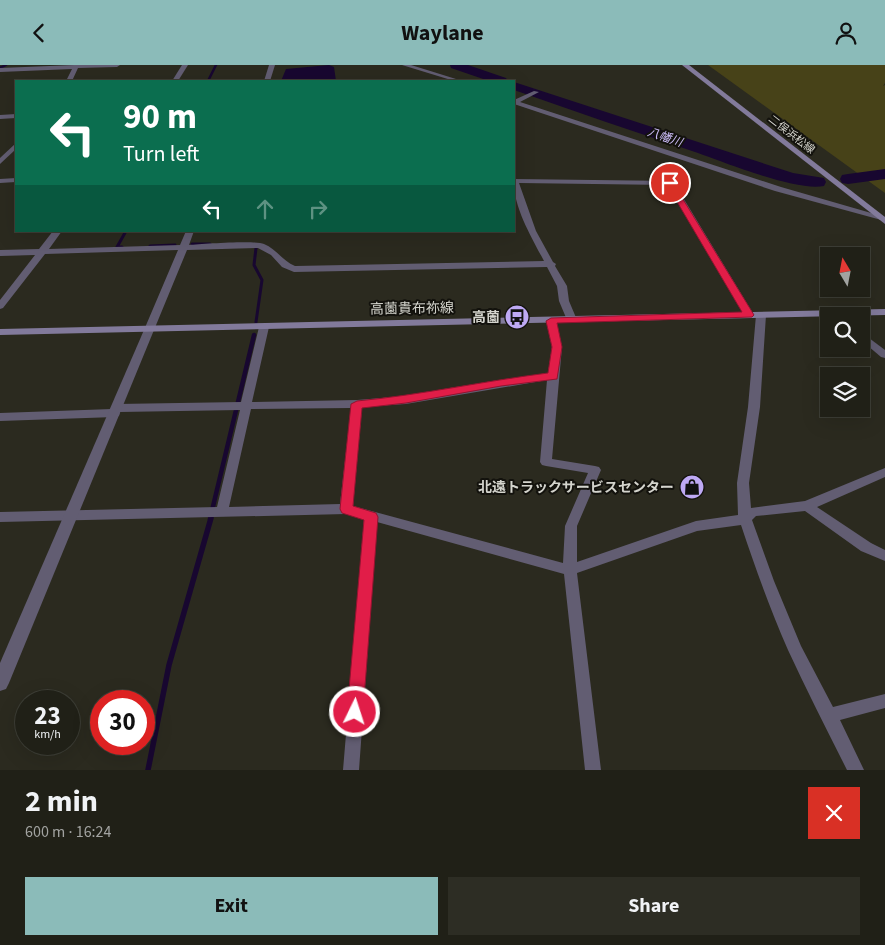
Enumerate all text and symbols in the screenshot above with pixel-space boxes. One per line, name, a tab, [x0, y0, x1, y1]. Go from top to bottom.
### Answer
text: Waylane	[401, 17, 484, 49]
icon: back	[25, 19, 53, 47]
icon: person	[832, 19, 860, 47]
text: 90 m	[123, 92, 197, 142]
icon: left	[40, 100, 105, 165]
street label: 二俣浜松線	[765, 112, 818, 157]
water label: 八幡川	[645, 124, 687, 152]
text: Turn left	[123, 138, 199, 170]
pin	[649, 162, 691, 204]
icon: arrive	[656, 169, 684, 197]
icon: left	[198, 195, 226, 223]
icon: ahead	[251, 195, 279, 223]
icon: right	[304, 195, 332, 223]
north arrow	[820, 247, 870, 297]
map controls	[820, 247, 870, 417]
street label: 高薗貴布祢線	[370, 298, 454, 320]
bus stop icon: 高薗	[504, 304, 530, 330]
button: search	[820, 307, 870, 357]
place label: 高薗	[472, 308, 500, 328]
button: layers	[820, 367, 870, 417]
shop icon: 北遠トラックサービスセンター	[679, 474, 705, 500]
place label: 北遠トラックサービスセンター	[478, 478, 674, 498]
position arrow	[328, 685, 380, 737]
speed limit sign: 30	[90, 690, 155, 755]
text: 23	[34, 698, 61, 734]
text: km/h	[34, 726, 61, 743]
text: 2 min	[25, 780, 98, 823]
button: close	[808, 787, 860, 839]
text: 600 m · 16:24	[25, 821, 112, 843]
button: Exit	[25, 877, 438, 935]
button: Share	[448, 877, 860, 935]

